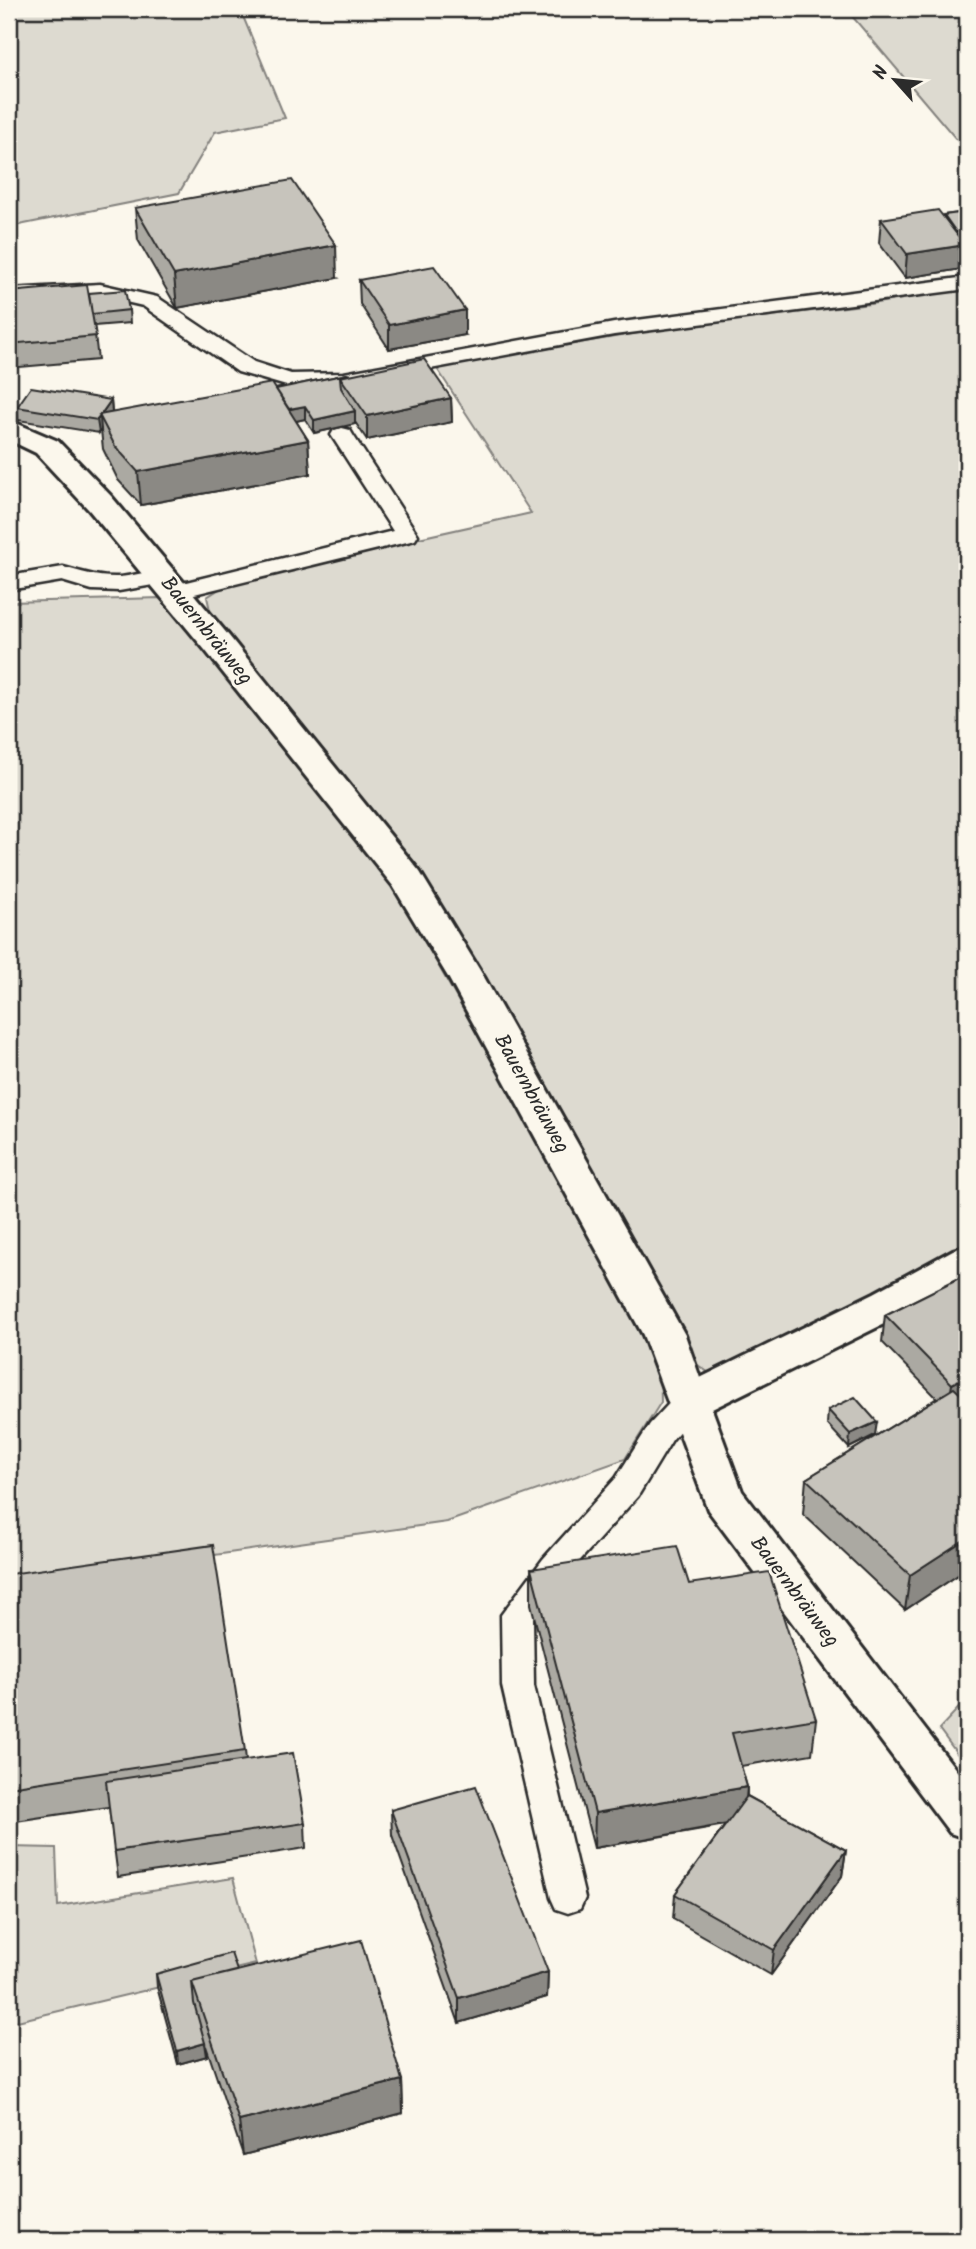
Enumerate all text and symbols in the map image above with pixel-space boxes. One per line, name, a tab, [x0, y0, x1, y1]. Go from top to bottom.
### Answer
north arrow	[860, 46, 930, 116]
text: N	[866, 61, 898, 85]
street label: Bauernbräuweg	[151, 569, 261, 693]
street label: Bauernbräuweg	[484, 1028, 578, 1160]
street label: Bauernbräuweg	[741, 1529, 847, 1655]

